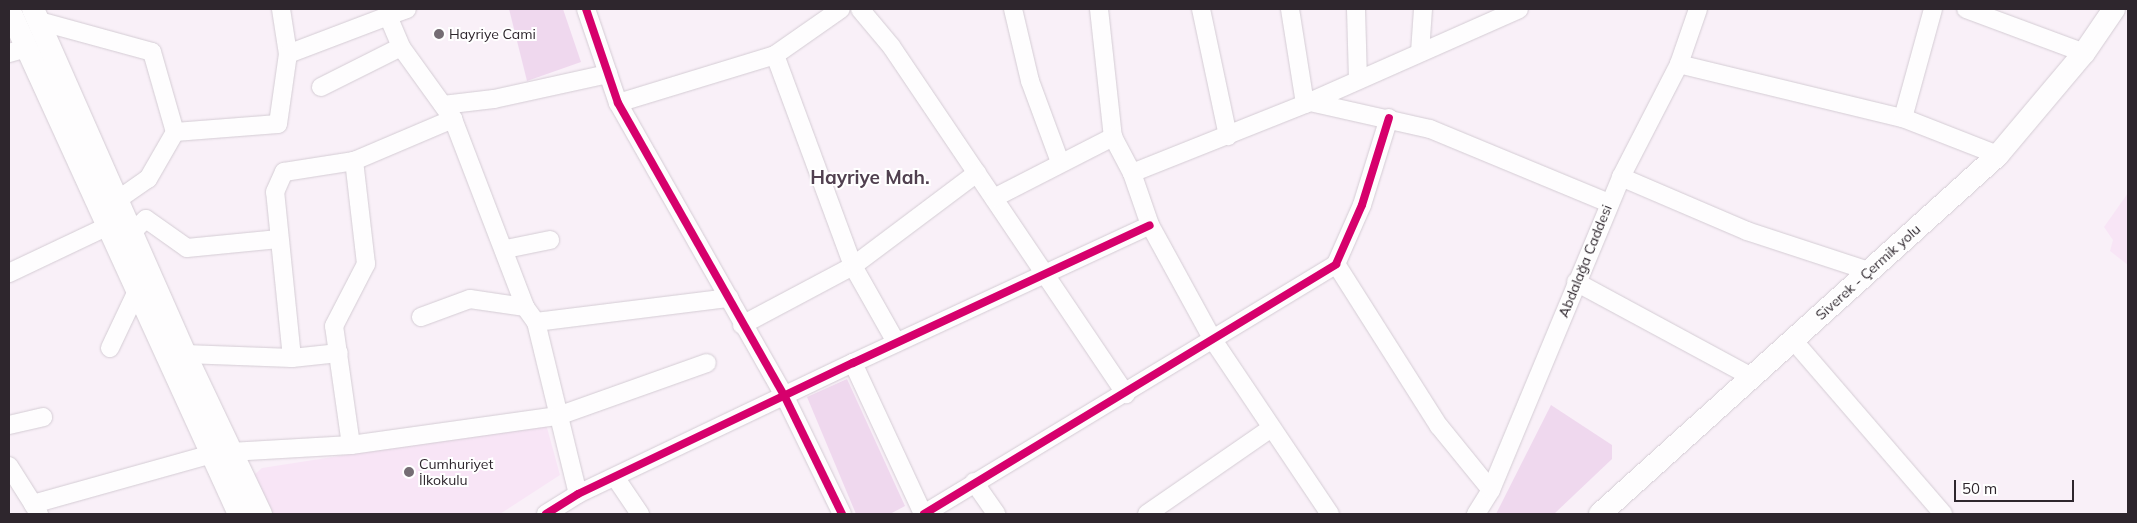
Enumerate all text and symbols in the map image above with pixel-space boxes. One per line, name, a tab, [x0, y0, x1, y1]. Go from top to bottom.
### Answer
place label: Hayriye Cami	[449, 26, 536, 42]
marker: Hayriye Cami	[433, 28, 445, 40]
district label: Hayriye Mah.	[810, 167, 930, 189]
street label: Abdalağa Caddesi	[1555, 202, 1615, 320]
street label: Siverek - Çermik yolu	[1812, 221, 1924, 323]
place label: Cumhuriyet İlkokulu	[419, 456, 493, 488]
marker: Cumhuriyet İlkokulu	[403, 466, 415, 478]
scale bar	[1957, 470, 2077, 502]
text: 50 m	[1962, 479, 1997, 498]

